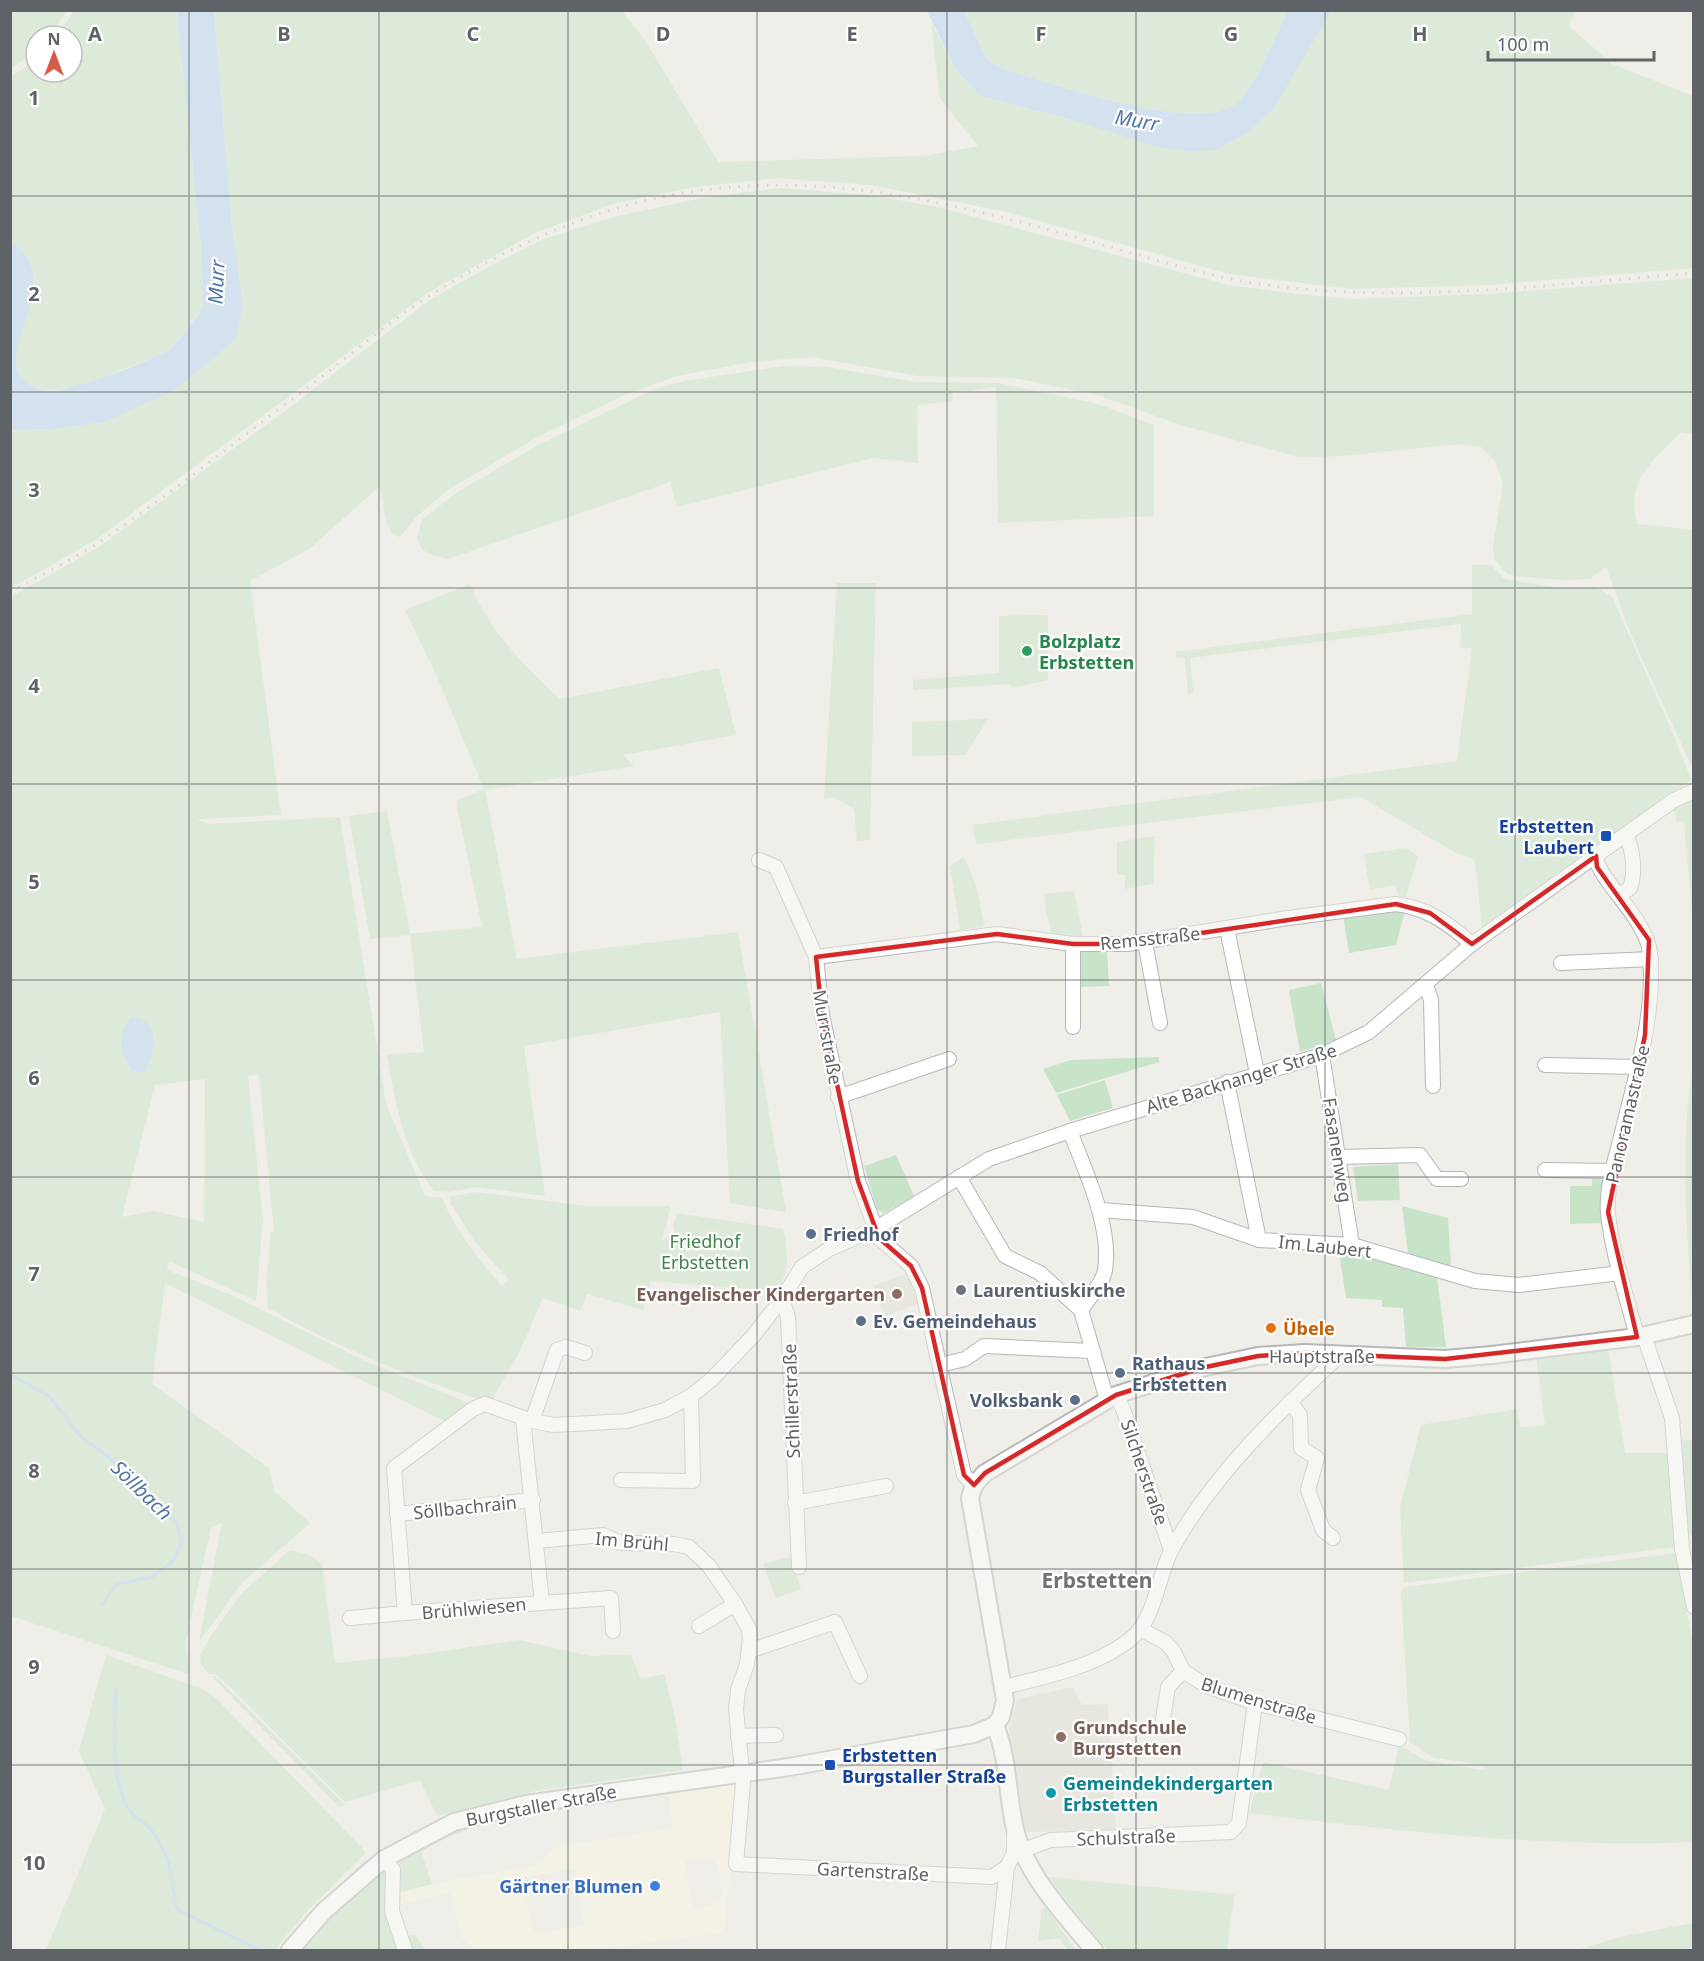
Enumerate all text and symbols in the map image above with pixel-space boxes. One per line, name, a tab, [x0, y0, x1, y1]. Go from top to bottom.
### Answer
text: A	[88, 20, 102, 47]
text: B	[277, 20, 291, 47]
text: C	[467, 20, 480, 47]
text: D	[656, 20, 670, 47]
text: E	[846, 20, 858, 47]
text: F	[1036, 20, 1046, 47]
text: G	[1224, 20, 1238, 47]
text: H	[1412, 20, 1428, 47]
north arrow	[24, 24, 84, 84]
scale bar	[1488, 24, 1654, 62]
text: N	[47, 28, 61, 50]
text: 100 m	[1497, 32, 1549, 56]
text: 1	[28, 84, 40, 111]
water label: Murr	[1113, 103, 1162, 137]
water label: Murr	[201, 258, 231, 305]
text: 2	[28, 280, 40, 307]
text: 3	[28, 476, 40, 503]
place label: Bolzplatz Erbstetten	[1039, 629, 1134, 674]
marker: Bolzplatz Erbstetten	[1020, 644, 1034, 658]
text: 4	[28, 672, 40, 699]
place label: Erbstetten Laubert	[1499, 814, 1594, 859]
marker: Erbstetten Laubert	[1599, 829, 1613, 843]
text: 5	[28, 868, 40, 895]
street label: Remsstraße	[1099, 921, 1201, 955]
street label: Murrstraße	[808, 988, 848, 1086]
street label: Alte Backnanger Straße	[1143, 1038, 1339, 1118]
street label: Panoramastraße	[1599, 1043, 1655, 1185]
text: 6	[28, 1064, 40, 1091]
street label: Fasanenweg	[1318, 1096, 1358, 1204]
place label: Friedhof	[823, 1222, 899, 1246]
marker: Friedhof	[804, 1227, 818, 1241]
park label: Friedhof Erbstetten	[661, 1229, 749, 1274]
street label: Im Laubert	[1277, 1229, 1373, 1263]
text: 7	[28, 1260, 40, 1287]
place label: Laurentiuskirche	[973, 1278, 1126, 1302]
place label: Evangelischer Kindergarten	[636, 1282, 885, 1306]
marker: Laurentiuskirche	[954, 1283, 968, 1297]
marker: Evangelischer Kindergarten	[890, 1287, 904, 1301]
place label: Ev. Gemeindehaus	[873, 1309, 1037, 1333]
marker: Ev. Gemeindehaus	[854, 1314, 868, 1328]
place label: Übele	[1283, 1316, 1335, 1340]
marker: Übele	[1264, 1321, 1278, 1335]
street label: Schillerstraße	[777, 1343, 805, 1459]
street label: Hauptstraße	[1269, 1344, 1375, 1368]
place label: Rathaus Erbstetten	[1132, 1351, 1227, 1396]
marker: Rathaus Erbstetten	[1113, 1366, 1127, 1380]
place label: Volksbank	[970, 1388, 1064, 1412]
marker: Volksbank	[1068, 1393, 1082, 1407]
street label: Silcherstraße	[1116, 1416, 1174, 1528]
water label: Söllbach	[106, 1454, 178, 1526]
text: 8	[28, 1457, 40, 1484]
street label: Söllbachrain	[412, 1490, 518, 1524]
street label: Im Brühl	[594, 1526, 670, 1556]
district label: Erbstetten	[1041, 1566, 1153, 1594]
street label: Brühlwiesen	[421, 1591, 527, 1625]
text: 9	[28, 1653, 40, 1680]
street label: Blumenstraße	[1198, 1671, 1320, 1729]
place label: Grundschule Burgstetten	[1073, 1715, 1187, 1760]
marker: Grundschule Burgstetten	[1054, 1730, 1068, 1744]
place label: Erbstetten Burgstaller Straße	[842, 1743, 1006, 1788]
marker: Erbstetten Burgstaller Straße	[823, 1758, 837, 1772]
place label: Gemeindekindergarten Erbstetten	[1063, 1771, 1273, 1816]
street label: Burgstaller Straße	[464, 1779, 618, 1831]
marker: Gemeindekindergarten Erbstetten	[1044, 1786, 1058, 1800]
street label: Schulstraße	[1076, 1823, 1176, 1851]
text: 10	[23, 1849, 45, 1876]
street label: Gartenstraße	[816, 1856, 930, 1886]
place label: Gärtner Blumen	[499, 1874, 643, 1898]
marker: Gärtner Blumen	[648, 1879, 662, 1893]

